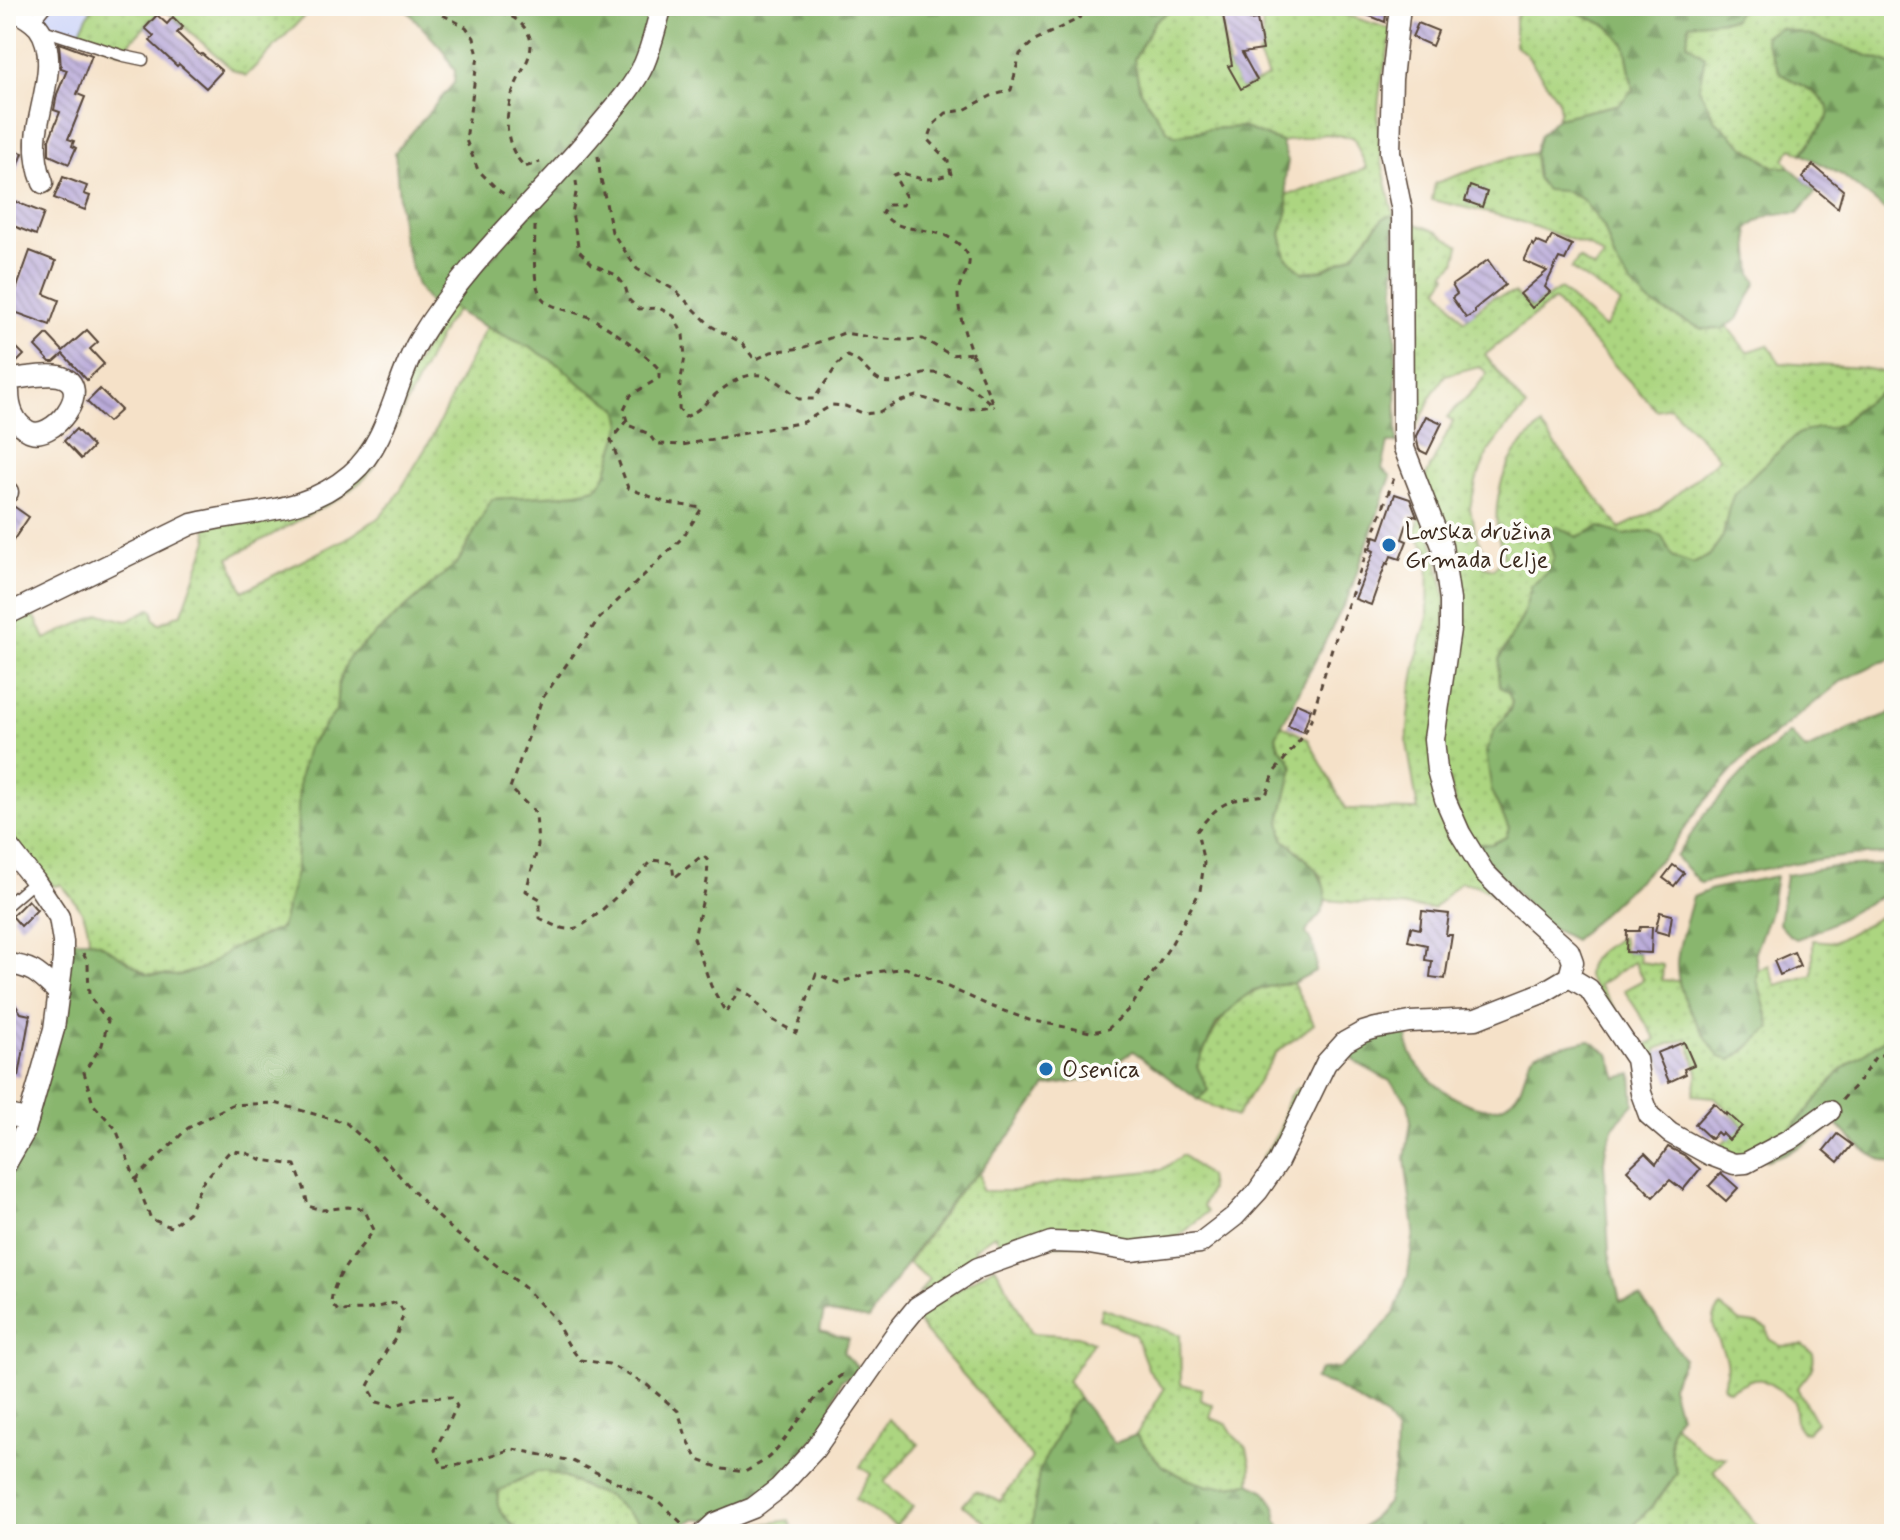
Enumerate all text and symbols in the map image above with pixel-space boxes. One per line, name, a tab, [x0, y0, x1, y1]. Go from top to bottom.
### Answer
place label: Lovska družina Grmada Celje	[1405, 517, 1552, 576]
marker: Lovska družina Grmada Celje	[1380, 536, 1398, 554]
place label: Osenica	[1062, 1055, 1140, 1086]
marker: Osenica	[1037, 1060, 1055, 1078]

